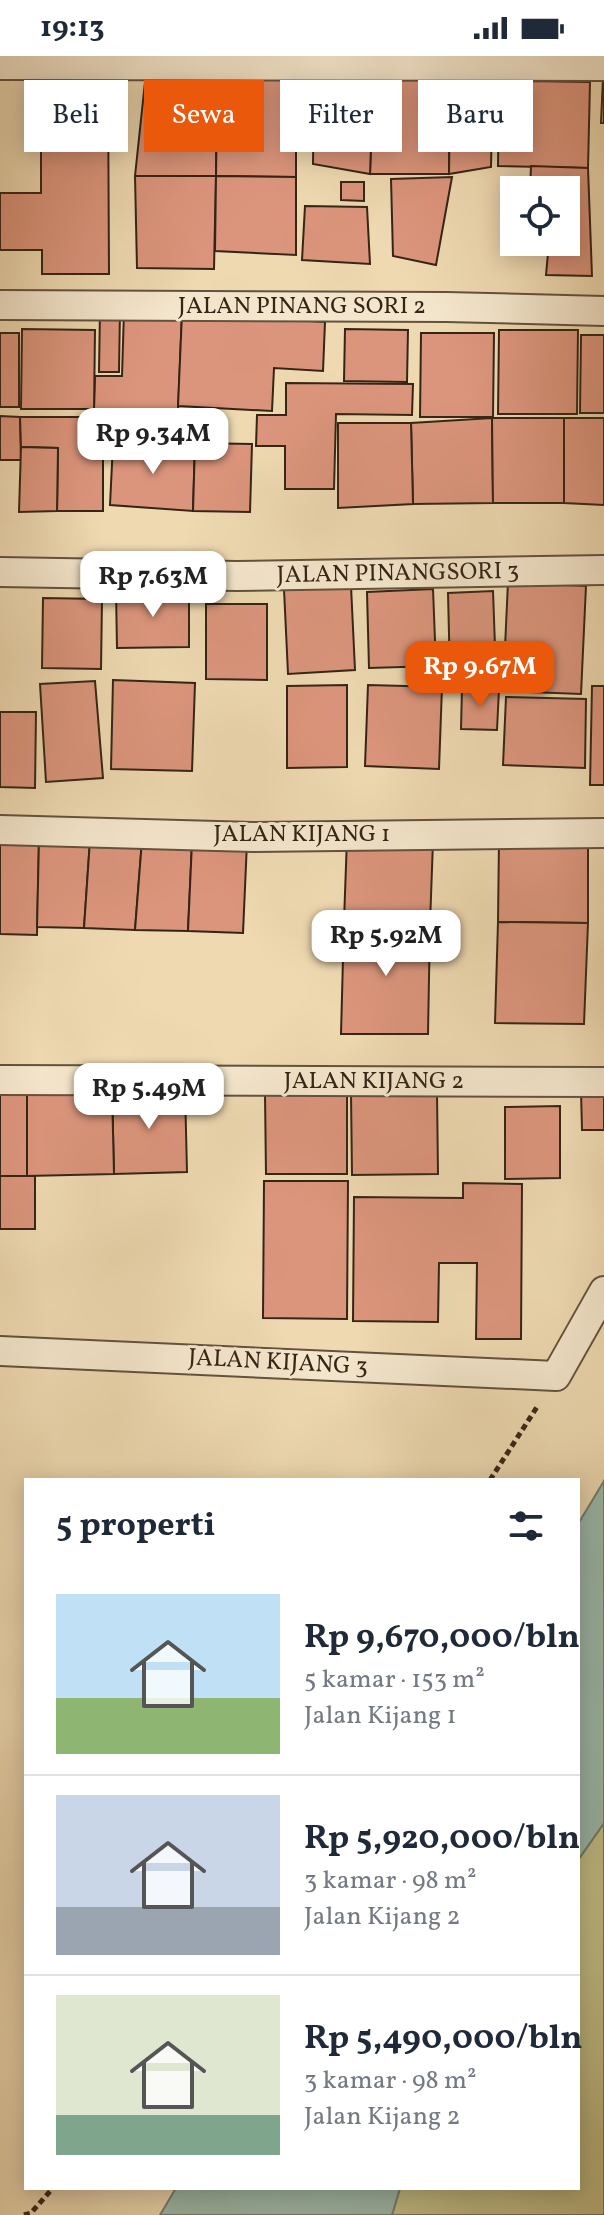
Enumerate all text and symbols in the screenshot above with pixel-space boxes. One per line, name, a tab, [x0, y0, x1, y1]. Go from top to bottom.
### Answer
text: 19:13	[40, 7, 105, 49]
chip: Beli	[24, 80, 128, 152]
chip: Sewa	[144, 80, 264, 152]
chip: Filter	[280, 80, 402, 152]
chip: Baru	[418, 80, 533, 152]
map controls	[500, 176, 580, 256]
button: locate	[500, 176, 580, 256]
street label: JALAN PINANG SORI 2	[178, 290, 426, 324]
pin: Rp 9.34M	[70, 408, 236, 476]
text: Rp 9.34M	[95, 416, 211, 452]
pin: Rp 7.63M	[70, 551, 236, 619]
street label: JALAN PINANGSORI 3	[276, 555, 520, 593]
text: Rp 7.63M	[98, 559, 208, 595]
pin: Rp 9.67M	[397, 641, 563, 709]
text: Rp 9.67M	[423, 649, 537, 685]
street label: JALAN KIJANG 1	[214, 818, 390, 852]
pin: Rp 5.92M	[303, 910, 469, 978]
text: Rp 5.92M	[330, 918, 442, 954]
pin: Rp 5.49M	[66, 1063, 232, 1131]
street label: JALAN KIJANG 2	[284, 1065, 464, 1099]
text: Rp 5.49M	[92, 1071, 206, 1107]
street label: JALAN KIJANG 3	[187, 1341, 369, 1385]
text: 5 properti	[56, 1503, 215, 1550]
icon: filters	[504, 1504, 548, 1548]
text: Rp 9,670,000/bln	[304, 1615, 580, 1662]
icon: home	[120, 1626, 216, 1722]
text: 5 kamar · 153 m²	[304, 1662, 485, 1698]
text: Jalan Kijang 1	[304, 1698, 457, 1734]
text: Rp 5,920,000/bln	[304, 1816, 580, 1863]
icon: home	[120, 1827, 216, 1923]
text: 3 kamar · 98 m²	[304, 1863, 477, 1899]
text: Jalan Kijang 2	[304, 1899, 460, 1935]
text: Rp 5,490,000/bln	[304, 2016, 583, 2063]
icon: home	[120, 2027, 216, 2123]
text: 3 kamar · 98 m²	[304, 2063, 477, 2099]
text: Jalan Kijang 2	[304, 2099, 460, 2135]

